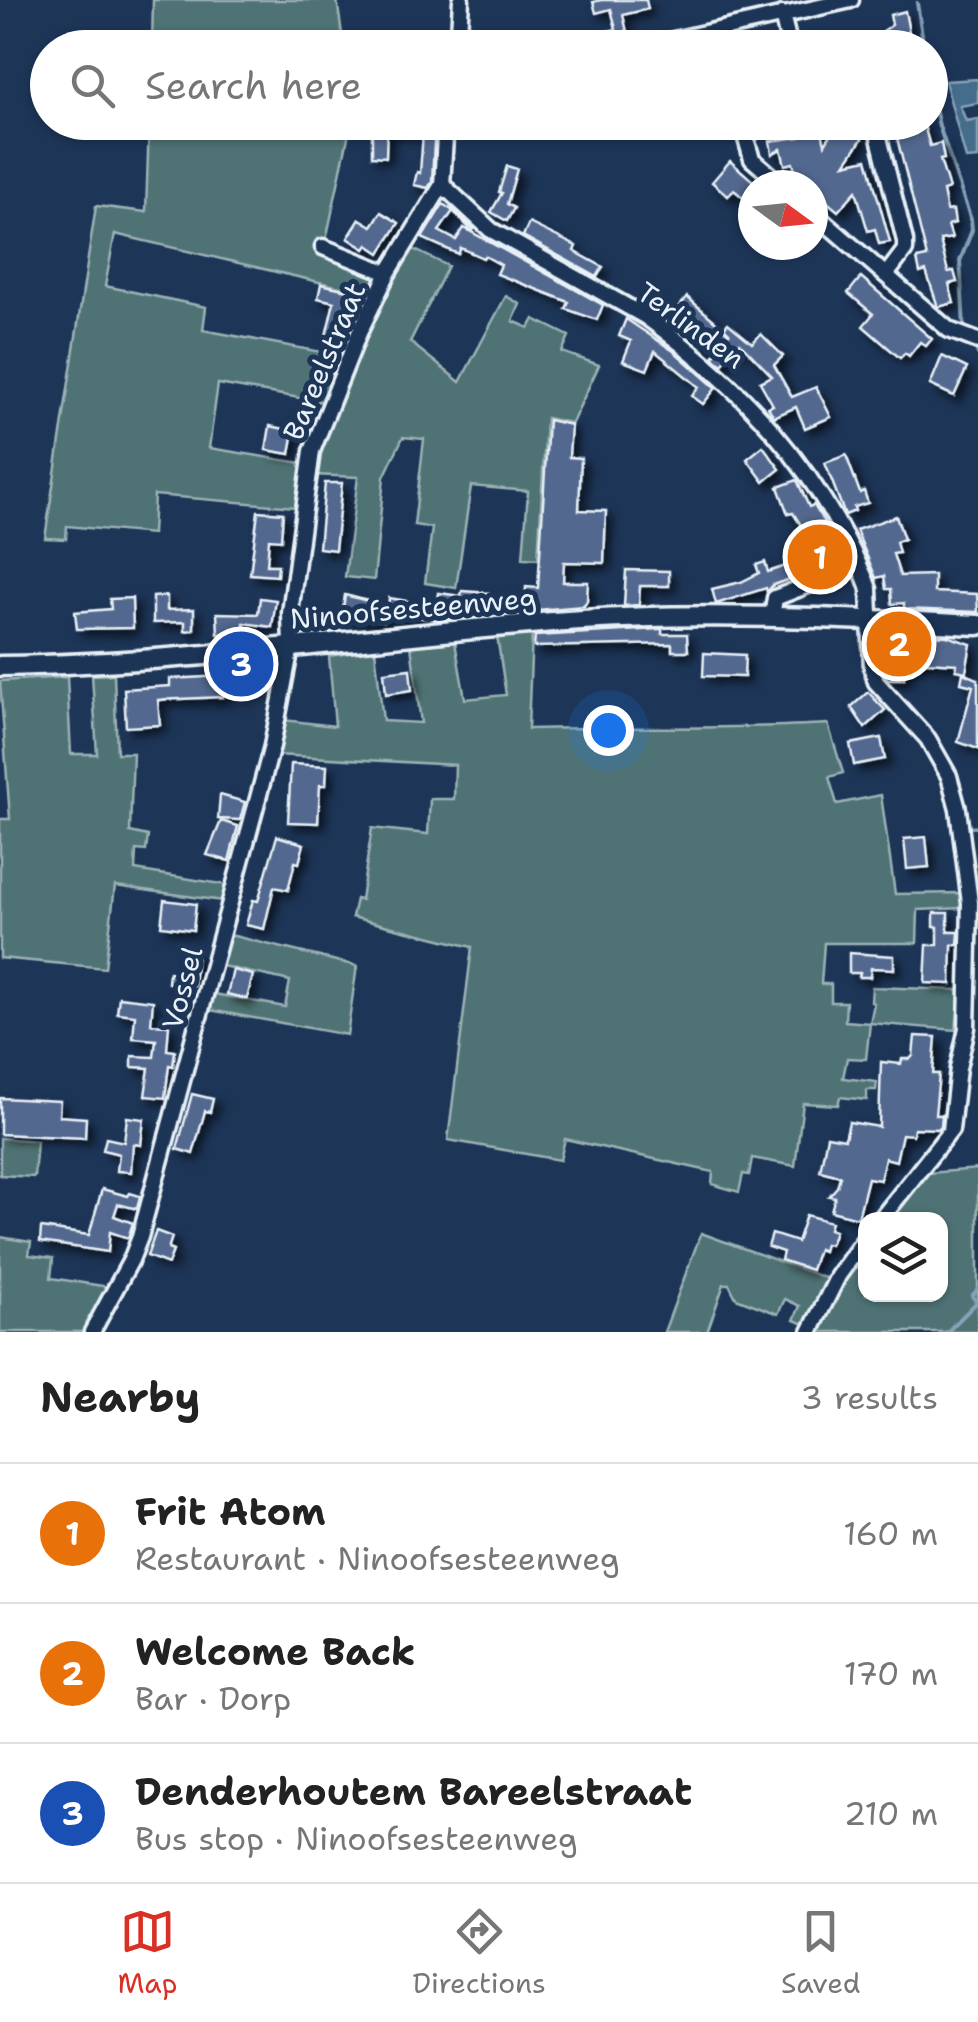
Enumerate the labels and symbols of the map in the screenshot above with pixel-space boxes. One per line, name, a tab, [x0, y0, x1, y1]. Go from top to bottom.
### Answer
north arrow	[738, 170, 828, 260]
street label: Terlinden	[629, 273, 753, 377]
street label: Bareelstraat	[274, 276, 374, 446]
pin: 1	[788, 520, 852, 594]
street label: Ninoofsesteenweg	[288, 578, 538, 638]
pin: 2	[866, 606, 932, 682]
pin: 3	[208, 626, 274, 702]
your location	[583, 705, 634, 756]
street label: Vossel	[153, 942, 211, 1034]

